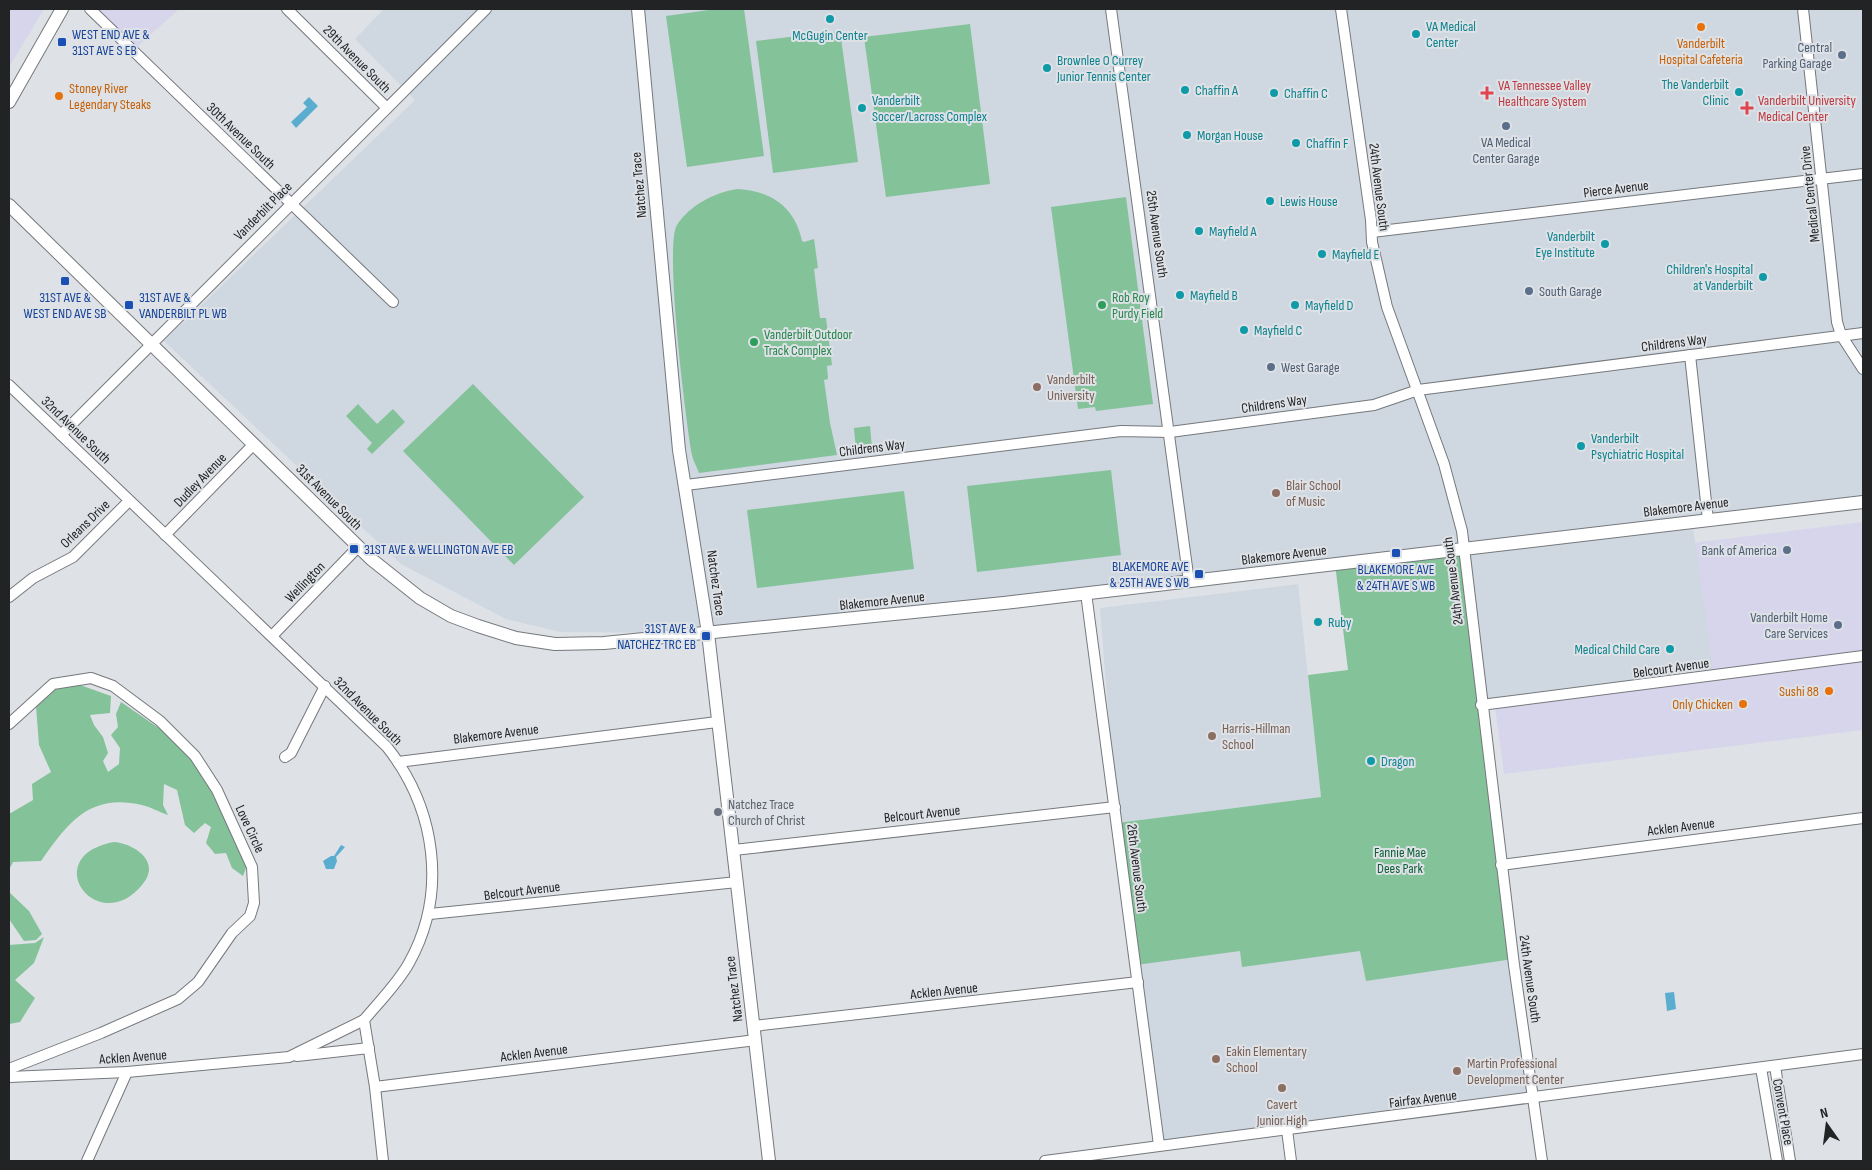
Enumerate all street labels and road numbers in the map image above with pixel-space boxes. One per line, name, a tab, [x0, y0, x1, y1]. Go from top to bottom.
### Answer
street label: 29th Avenue South	[320, 22, 394, 96]
street label: 30th Avenue South	[203, 99, 279, 173]
street label: 24th Avenue South	[1365, 142, 1393, 232]
street label: Medical Center Drive	[1796, 145, 1824, 243]
street label: Natchez Trace	[628, 151, 650, 219]
street label: Pierce Avenue	[1582, 177, 1650, 201]
street label: Vanderbilt Place	[230, 178, 296, 244]
street label: 25th Avenue South	[1142, 189, 1172, 279]
street label: Childrens Way	[1640, 330, 1708, 355]
street label: Childrens Way	[1240, 391, 1308, 417]
street label: 32nd Avenue South	[38, 393, 114, 467]
street label: Childrens Way	[838, 435, 906, 460]
street label: Dudley Avenue	[170, 449, 230, 511]
street label: 31st Avenue South	[292, 460, 366, 534]
street label: Blakemore Avenue	[1642, 493, 1730, 521]
street label: Orleans Drive	[57, 496, 113, 552]
street label: 24th Avenue South	[1439, 536, 1467, 626]
street label: Blakemore Avenue	[1240, 541, 1328, 569]
street label: Natchez Trace	[703, 549, 729, 617]
street label: Wellington	[281, 558, 329, 606]
street label: Blakemore Avenue	[839, 588, 925, 614]
street label: Belcourt Avenue	[1632, 654, 1710, 682]
street label: 32nd Avenue South	[330, 673, 406, 749]
street label: Blakemore Avenue	[452, 720, 540, 748]
street label: Love Circle	[232, 802, 268, 856]
street label: Belcourt Avenue	[883, 802, 961, 826]
street label: Acklen Avenue	[1645, 814, 1716, 840]
street label: 26th Avenue South	[1123, 823, 1151, 913]
street label: Belcourt Avenue	[483, 878, 561, 904]
street label: 24th Avenue South	[1515, 934, 1545, 1024]
street label: Natchez Trace	[722, 955, 746, 1023]
street label: Acklen Avenue	[908, 979, 979, 1003]
street label: Acklen Avenue	[498, 1040, 569, 1066]
street label: Acklen Avenue	[98, 1046, 167, 1068]
street label: Convent Place	[1769, 1078, 1797, 1146]
street label: Fairfax Avenue	[1388, 1086, 1458, 1112]

